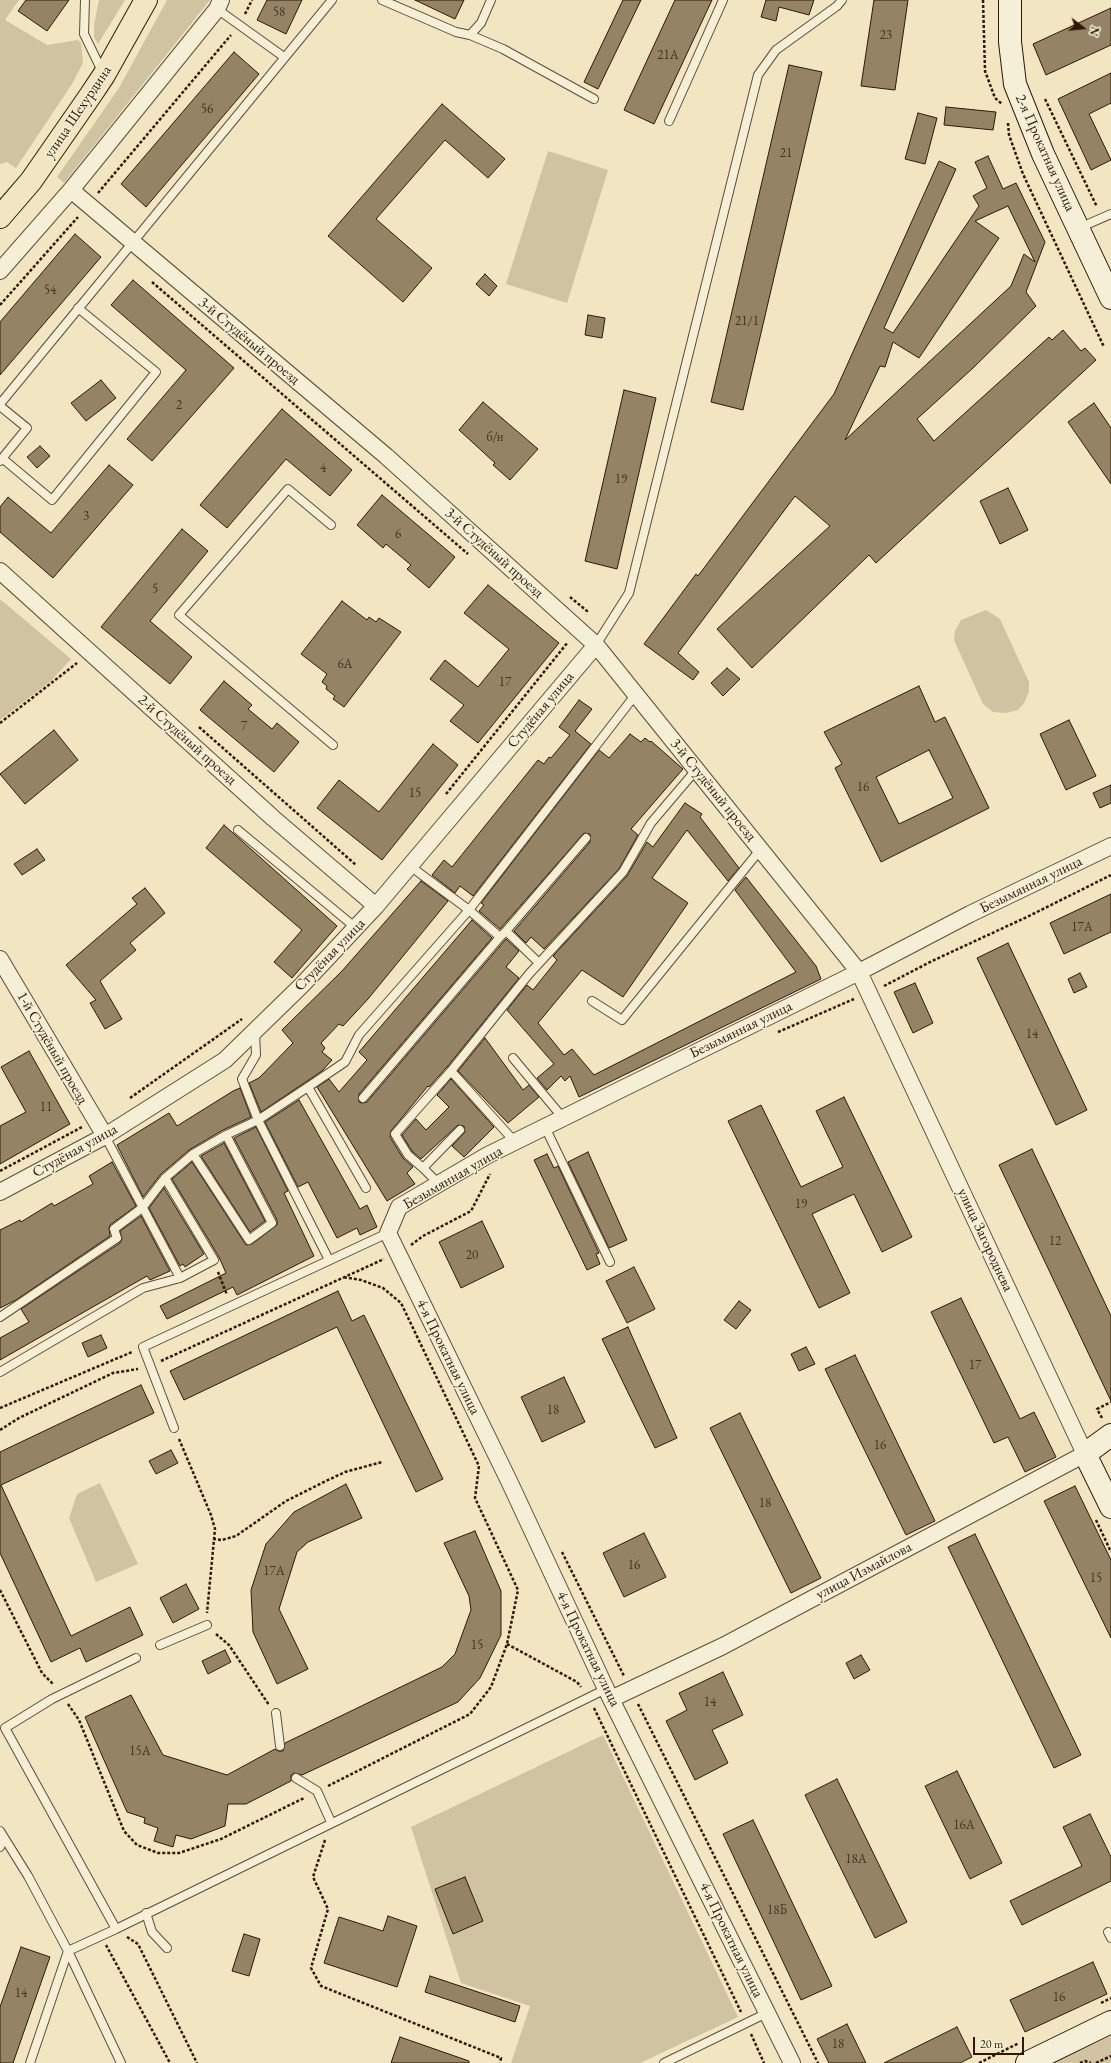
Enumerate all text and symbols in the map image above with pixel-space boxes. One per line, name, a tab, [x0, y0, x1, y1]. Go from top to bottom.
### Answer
house number: 58	[273, 4, 285, 20]
north arrow	[1063, 8, 1103, 48]
text: N	[1087, 25, 1102, 38]
house number: 23	[880, 27, 892, 43]
house number: 21А	[657, 47, 679, 63]
street label: улица Шехурдина	[40, 62, 116, 162]
street label: 2-я Прокатная улица	[1011, 92, 1079, 214]
house number: 56	[201, 101, 213, 117]
house number: 21	[780, 145, 792, 161]
house number: 54	[44, 282, 56, 298]
street label: 3-й Студёный проезд	[195, 293, 303, 389]
house number: 21/1	[735, 313, 759, 329]
house number: 2	[176, 397, 182, 413]
house number: б/н	[486, 429, 504, 445]
house number: 4	[320, 460, 326, 476]
house number: 19	[615, 471, 627, 487]
street label: 3-й Студёный проезд	[441, 504, 547, 602]
house number: 3	[83, 508, 89, 524]
house number: 6	[395, 526, 401, 542]
house number: 5	[152, 581, 158, 597]
house number: 6А	[337, 656, 353, 672]
street label: Студёная улица	[504, 668, 578, 752]
house number: 17	[499, 674, 511, 690]
street label: 2-й Студёный проезд	[134, 691, 240, 789]
house number: 7	[241, 718, 247, 734]
street label: 3-й Студёный проезд	[666, 735, 760, 845]
house number: 16	[857, 779, 869, 795]
house number: 15	[409, 785, 421, 801]
street label: Безымянная улица	[977, 852, 1085, 918]
street label: Студёная улица	[291, 915, 369, 995]
house number: 17А	[1071, 919, 1093, 935]
street label: 1-й Студёный проезд	[13, 989, 91, 1107]
street label: Безымянная улица	[687, 997, 795, 1063]
house number: 14	[1026, 1026, 1038, 1042]
house number: 11	[40, 1099, 52, 1115]
street label: Студёная улица	[29, 1120, 121, 1182]
street label: Безымянная улица	[400, 1142, 506, 1214]
street label: улица Загороднева	[953, 1185, 1017, 1295]
house number: 19	[795, 1196, 807, 1212]
house number: 12	[1049, 1233, 1061, 1249]
house number: 20	[466, 1247, 478, 1263]
street label: 4-я Прокатная улица	[412, 1296, 484, 1418]
house number: 17	[969, 1357, 981, 1373]
house number: 18	[547, 1402, 559, 1418]
house number: 16	[874, 1437, 886, 1453]
house number: 18	[759, 1495, 771, 1511]
street label: улица Измайлова	[813, 1538, 915, 1604]
house number: 16	[628, 1557, 640, 1573]
house number: 17А	[263, 1563, 285, 1579]
house number: 15	[1090, 1570, 1102, 1586]
street label: 4-я Прокатная улица	[552, 1588, 624, 1710]
house number: 15	[471, 1637, 483, 1653]
house number: 14	[704, 1694, 716, 1710]
house number: 15А	[129, 1743, 151, 1759]
house number: 16А	[953, 1817, 975, 1833]
house number: 18А	[845, 1851, 867, 1867]
street label: 4-я Прокатная улица	[695, 1879, 767, 2001]
house number: 18Б	[767, 1902, 787, 1918]
house number: 14	[15, 1985, 27, 2001]
house number: 16	[1053, 1989, 1065, 2005]
scale bar	[975, 2029, 1026, 2055]
house number: 18	[832, 2036, 844, 2052]
text: 20 m	[980, 2036, 1003, 2052]

